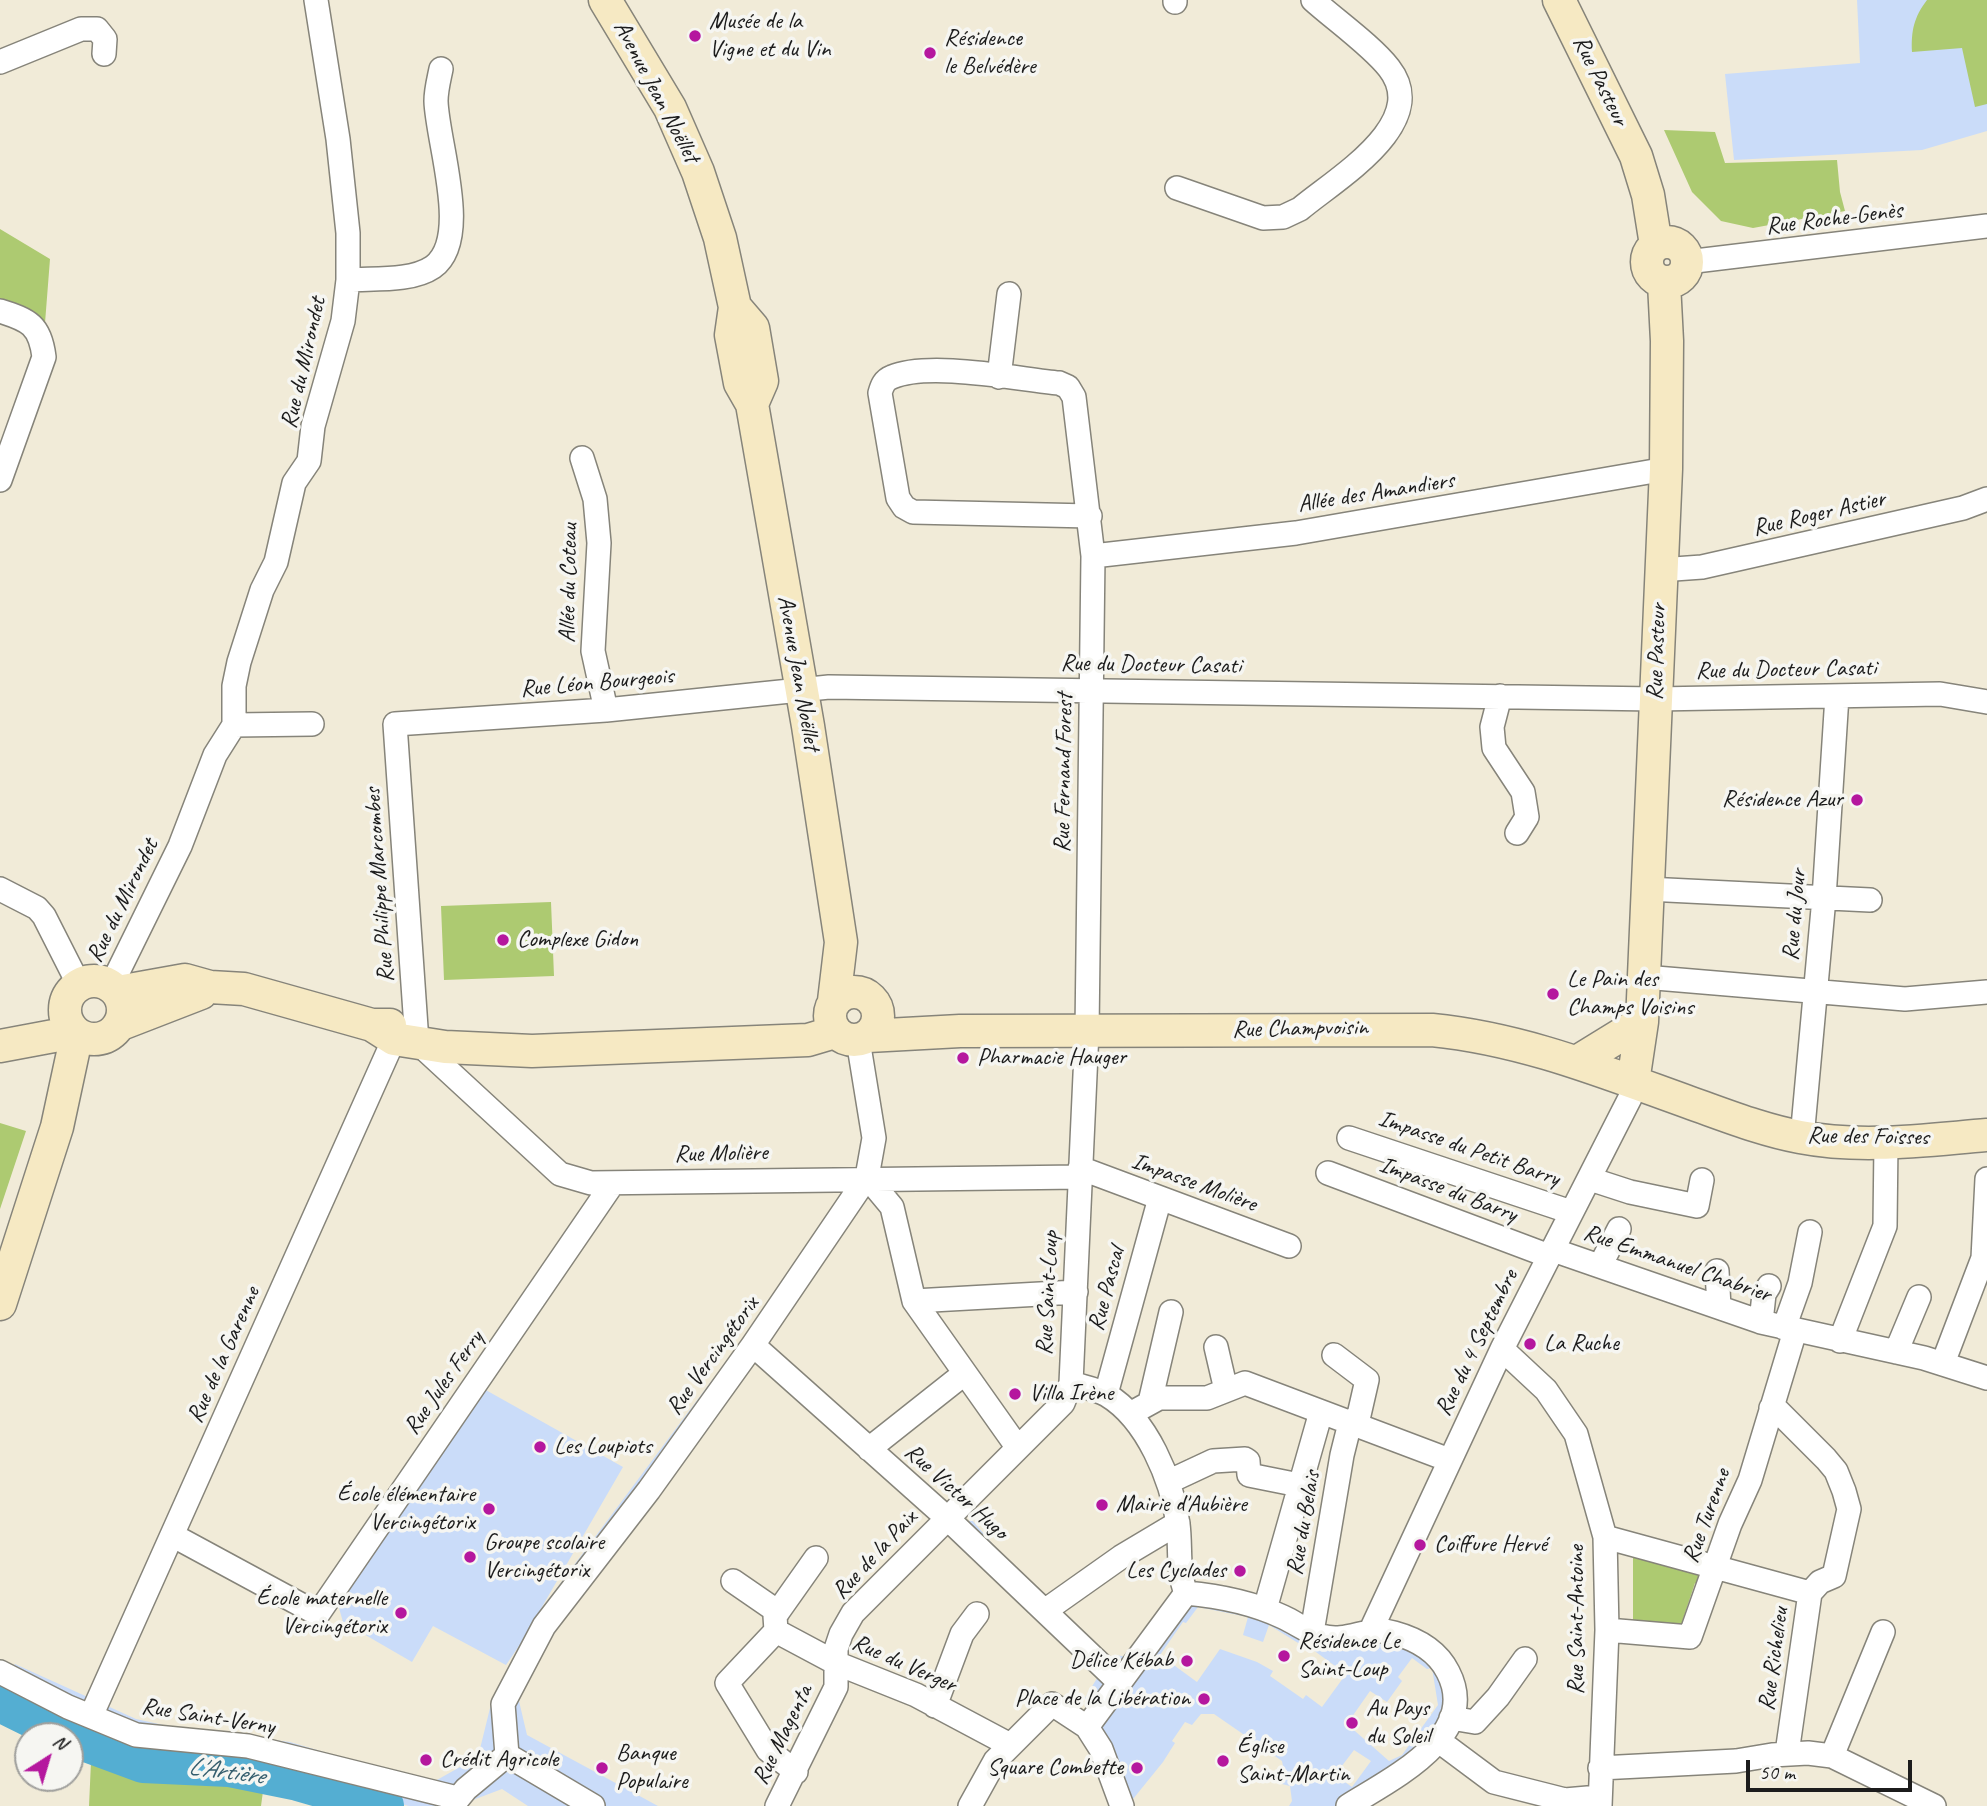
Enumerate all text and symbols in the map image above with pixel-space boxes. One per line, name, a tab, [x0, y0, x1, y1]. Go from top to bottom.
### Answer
place label: Musée de la Vigne et du Vin	[709, 8, 831, 64]
street label: Avenue Jean Noëllet	[607, 16, 705, 168]
place label: Résidence le Belvédère	[944, 25, 1036, 81]
marker: Musée de la Vigne et du Vin	[687, 28, 703, 44]
street label: Rue Pasteur	[1566, 31, 1634, 131]
marker: Résidence le Belvédère	[922, 45, 938, 61]
street label: Rue Roche-Genès	[1764, 196, 1904, 242]
street label: Rue du Mirondet	[275, 295, 333, 431]
street label: Allée des Amandiers	[1296, 466, 1456, 520]
street label: Rue Roger Astier	[1750, 485, 1888, 543]
street label: Allée du Coteau	[554, 523, 584, 643]
street label: Avenue Jean Noëllet	[770, 593, 826, 753]
street label: Rue Pasteur	[1641, 603, 1673, 701]
street label: Rue du Docteur Casati	[1060, 649, 1242, 681]
street label: Rue du Docteur Casati	[1695, 654, 1877, 686]
street label: Rue Léon Bourgeois	[519, 662, 675, 704]
street label: Rue Fernand Forest	[1048, 693, 1080, 853]
place label: Résidence Azur	[1722, 786, 1843, 814]
street label: Rue Philippe Marcombes	[359, 787, 401, 983]
marker: Résidence Azur	[1849, 792, 1865, 808]
street label: Rue du Mirondet	[81, 835, 165, 967]
street label: Rue du Jour	[1777, 868, 1813, 962]
place label: Complexe Gidon	[517, 926, 638, 954]
marker: Complexe Gidon	[495, 932, 511, 948]
place label: Le Pain des Champs Voisins	[1567, 966, 1693, 1022]
marker: Le Pain des Champs Voisins	[1545, 986, 1561, 1002]
street label: Rue Champvoisin	[1232, 1013, 1368, 1045]
place label: Pharmacie Hauger	[977, 1044, 1126, 1072]
marker: Pharmacie Hauger	[955, 1050, 971, 1066]
street label: Impasse du Petit Barry	[1375, 1105, 1563, 1193]
street label: Rue des Foisses	[1807, 1122, 1929, 1152]
street label: Rue Molière	[674, 1139, 768, 1169]
street label: Impasse Molière	[1127, 1147, 1261, 1219]
street label: Impasse du Barry	[1375, 1151, 1521, 1229]
street label: Rue Emmanuel Chabrier	[1580, 1218, 1774, 1310]
street label: Rue Saint-Loup	[1030, 1230, 1066, 1356]
street label: Rue Pascal	[1082, 1244, 1132, 1334]
street label: Rue du 4 Septembre	[1429, 1265, 1525, 1421]
street label: Rue de la Garenne	[181, 1282, 267, 1428]
street label: Rue Vercingétorix	[660, 1291, 766, 1421]
street label: Rue Jules Ferry	[398, 1325, 490, 1441]
place label: La Ruche	[1544, 1330, 1619, 1358]
marker: La Ruche	[1522, 1336, 1538, 1352]
place label: Villa Irène	[1029, 1380, 1113, 1408]
marker: Villa Irène	[1007, 1386, 1023, 1402]
place label: Les Loupiots	[554, 1433, 652, 1461]
street label: Rue Victor Hugo	[898, 1438, 1014, 1546]
marker: Les Loupiots	[532, 1439, 548, 1455]
street label: Rue Turenne	[1677, 1465, 1737, 1567]
street label: Rue du Belais	[1281, 1469, 1327, 1577]
place label: École élémentaire Vercingétorix	[337, 1481, 475, 1537]
place label: Mairie d'Aubière	[1116, 1491, 1247, 1519]
marker: Mairie d'Aubière	[1094, 1497, 1110, 1513]
marker: École élémentaire Vercingétorix	[481, 1501, 497, 1517]
street label: Rue de la Paix	[826, 1504, 924, 1606]
place label: Groupe scolaire Vercingétorix	[484, 1529, 604, 1585]
place label: Coiffure Hervé	[1434, 1531, 1547, 1559]
marker: Coiffure Hervé	[1412, 1537, 1428, 1553]
street label: Rue Saint-Antoine	[1563, 1545, 1591, 1695]
marker: Groupe scolaire Vercingétorix	[462, 1549, 478, 1565]
place label: Les Cyclades	[1126, 1557, 1226, 1585]
marker: Les Cyclades	[1232, 1563, 1248, 1579]
place label: École maternelle Vercingétorix	[256, 1585, 387, 1641]
marker: École maternelle Vercingétorix	[393, 1605, 409, 1621]
street label: Rue Richelieu	[1752, 1605, 1796, 1713]
street label: Rue du Verger	[847, 1628, 961, 1700]
place label: Résidence Le Saint-Loup	[1298, 1628, 1400, 1684]
place label: Délice Kébab	[1070, 1647, 1173, 1675]
marker: Résidence Le Saint-Loup	[1276, 1648, 1292, 1664]
marker: Délice Kébab	[1179, 1653, 1195, 1669]
street label: Rue Magenta	[747, 1680, 819, 1790]
place label: Place de la Libération	[1015, 1685, 1190, 1713]
marker: Place de la Libération	[1196, 1691, 1212, 1707]
street label: Rue Saint-Verny	[140, 1692, 276, 1742]
place label: Au Pays du Soleil	[1366, 1695, 1430, 1751]
marker: Au Pays du Soleil	[1344, 1715, 1360, 1731]
north arrow	[14, 1722, 84, 1792]
text: N	[49, 1729, 72, 1755]
place label: Église Saint-Martin	[1237, 1733, 1350, 1789]
place label: Banque Populaire	[616, 1740, 688, 1796]
place label: Crédit Agricole	[440, 1746, 558, 1774]
scale bar	[1749, 1746, 1915, 1790]
water label: L'Artière	[186, 1751, 266, 1793]
marker: Crédit Agricole	[418, 1752, 434, 1768]
marker: Église Saint-Martin	[1215, 1753, 1231, 1769]
place label: Square Combette	[987, 1754, 1123, 1782]
text: 50 m	[1759, 1759, 1795, 1785]
marker: Banque Populaire	[594, 1760, 610, 1776]
marker: Square Combette	[1129, 1760, 1145, 1776]

